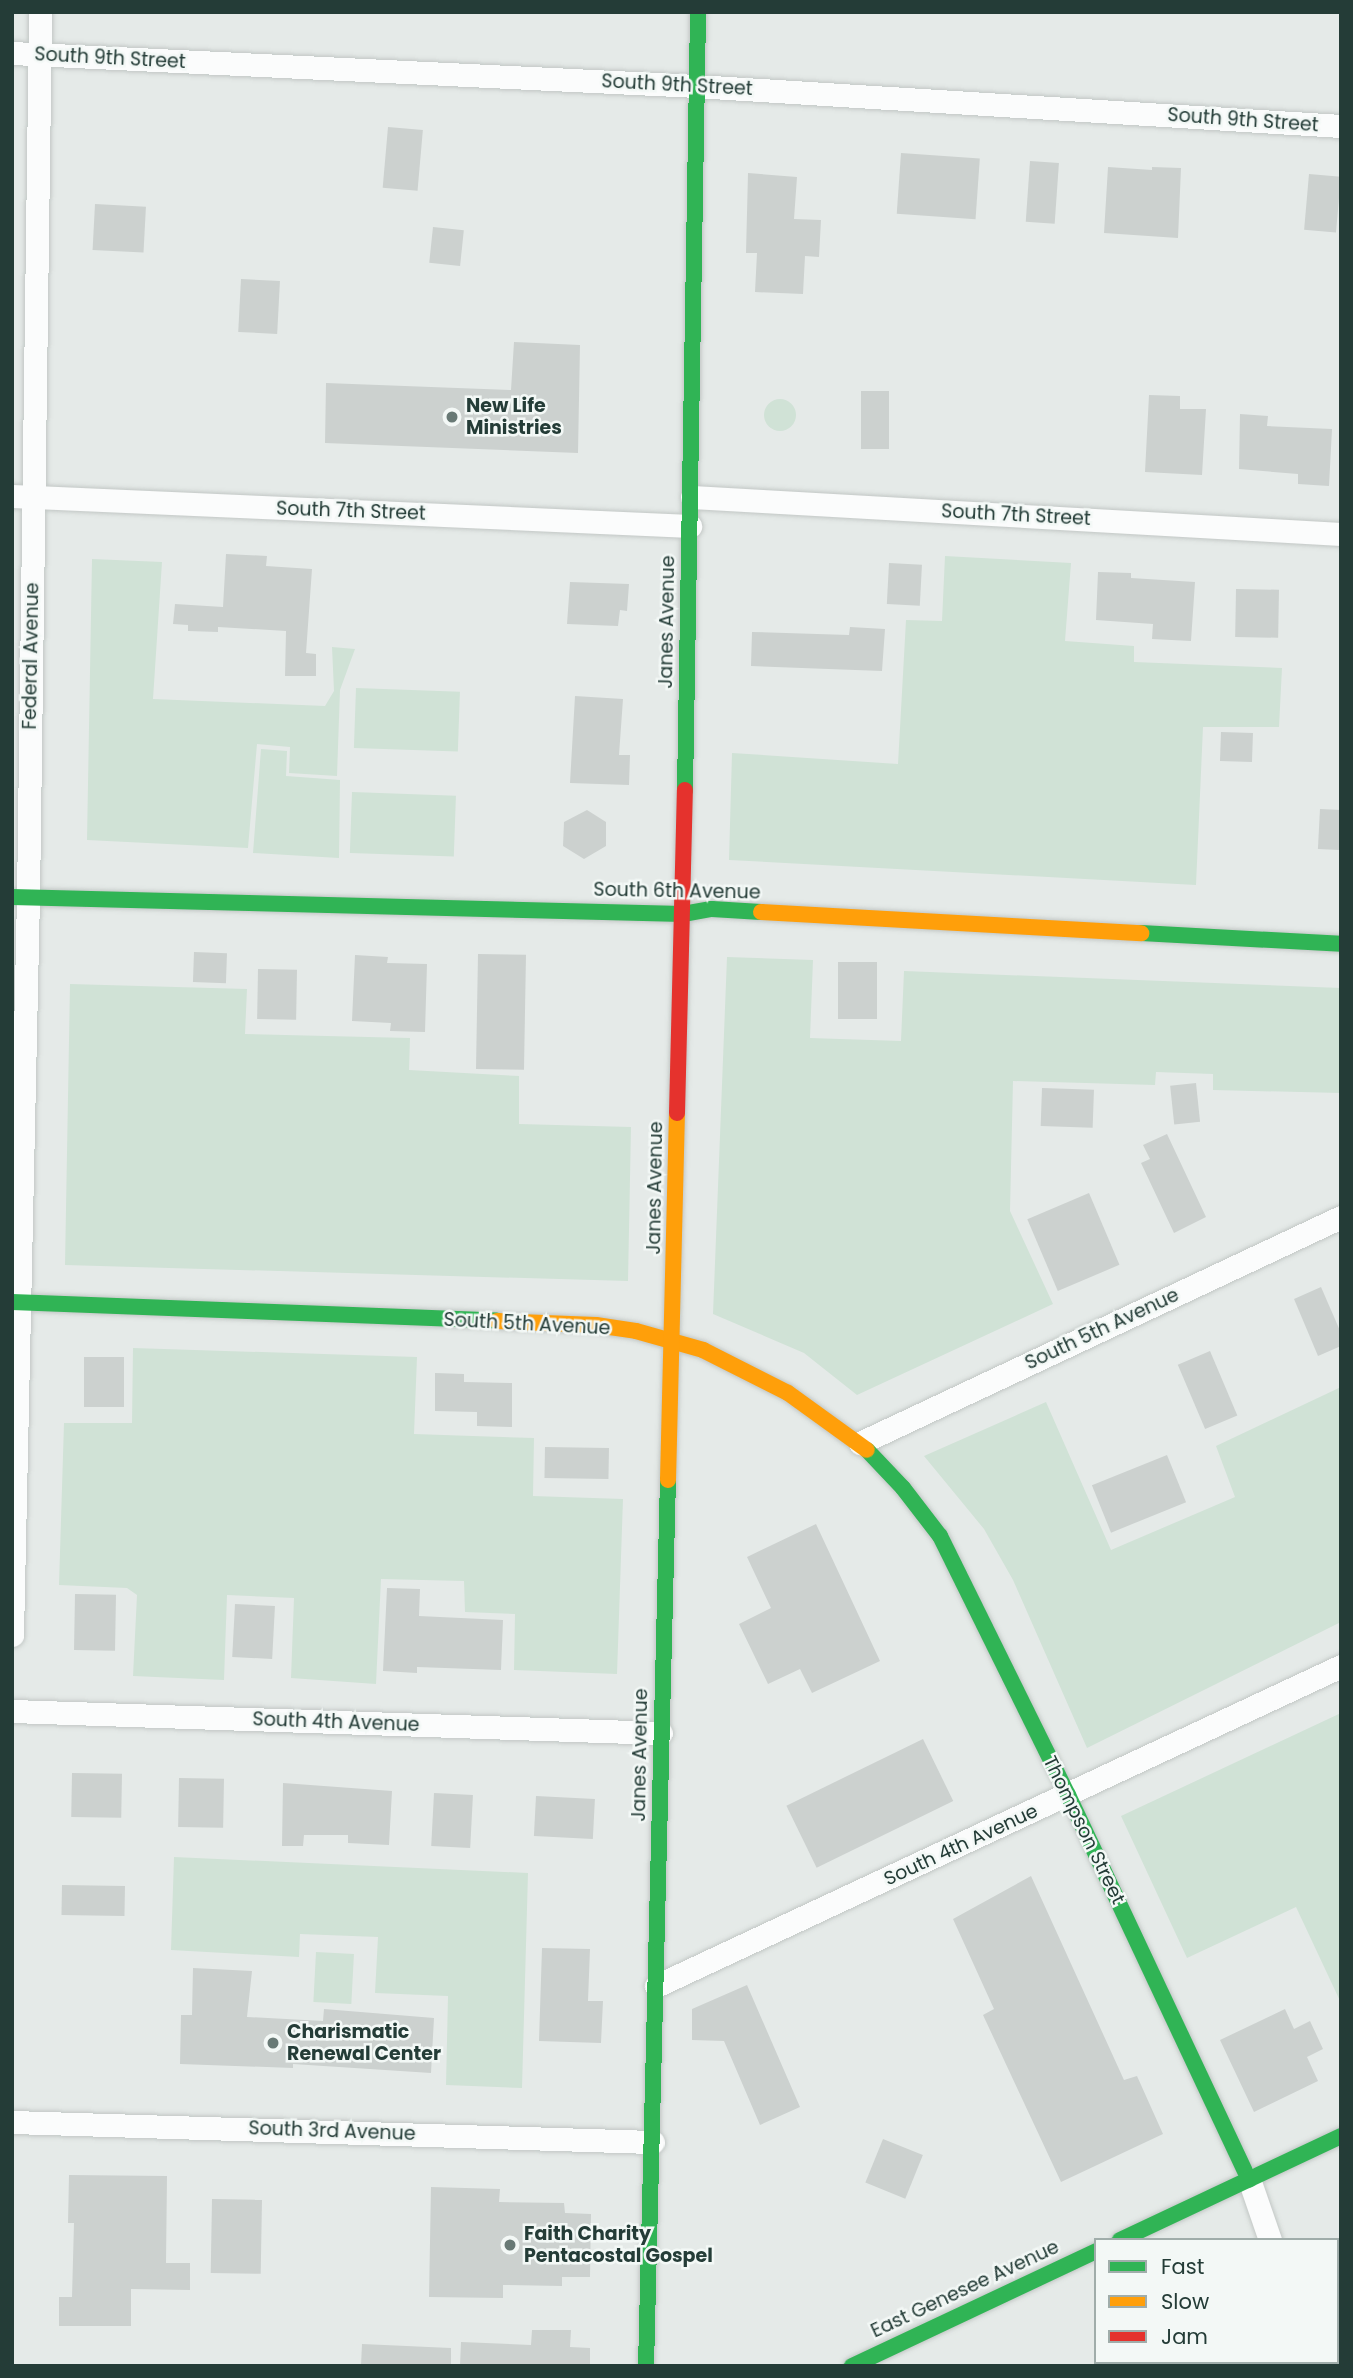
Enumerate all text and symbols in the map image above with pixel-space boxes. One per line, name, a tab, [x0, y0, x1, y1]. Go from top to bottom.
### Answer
street label: South 9th Street	[34, 43, 186, 73]
street label: South 9th Street	[601, 70, 753, 100]
street label: South 9th Street	[1167, 103, 1319, 137]
place label: New Life Ministries	[466, 395, 562, 439]
marker: New Life Ministries	[444, 409, 460, 425]
street label: South 7th Street	[276, 497, 426, 525]
street label: South 7th Street	[941, 500, 1091, 530]
street label: Janes Avenue	[654, 555, 680, 689]
street label: Federal Avenue	[18, 582, 44, 730]
street label: South 6th Avenue	[593, 878, 761, 904]
street label: Janes Avenue	[642, 1121, 668, 1255]
street label: South 5th Avenue	[1021, 1283, 1183, 1375]
street label: South 5th Avenue	[443, 1308, 611, 1340]
street label: Janes Avenue	[627, 1688, 653, 1822]
street label: South 4th Avenue	[252, 1708, 420, 1736]
street label: Thompson Street	[1038, 1752, 1130, 1908]
street label: South 4th Avenue	[880, 1799, 1042, 1891]
place label: Charismatic Renewal Center	[287, 2021, 441, 2065]
marker: Charismatic Renewal Center	[265, 2035, 281, 2051]
street label: South 3rd Avenue	[248, 2117, 416, 2145]
place label: Faith Charity Pentacostal Gospel	[524, 2223, 713, 2267]
street label: East Genesee Avenue	[867, 2235, 1063, 2343]
marker: Faith Charity Pentacostal Gospel	[502, 2237, 518, 2253]
legend	[1094, 2238, 1339, 2364]
text: Fast	[1161, 2252, 1204, 2281]
text: Slow	[1161, 2287, 1209, 2316]
text: Jam	[1161, 2322, 1208, 2351]

